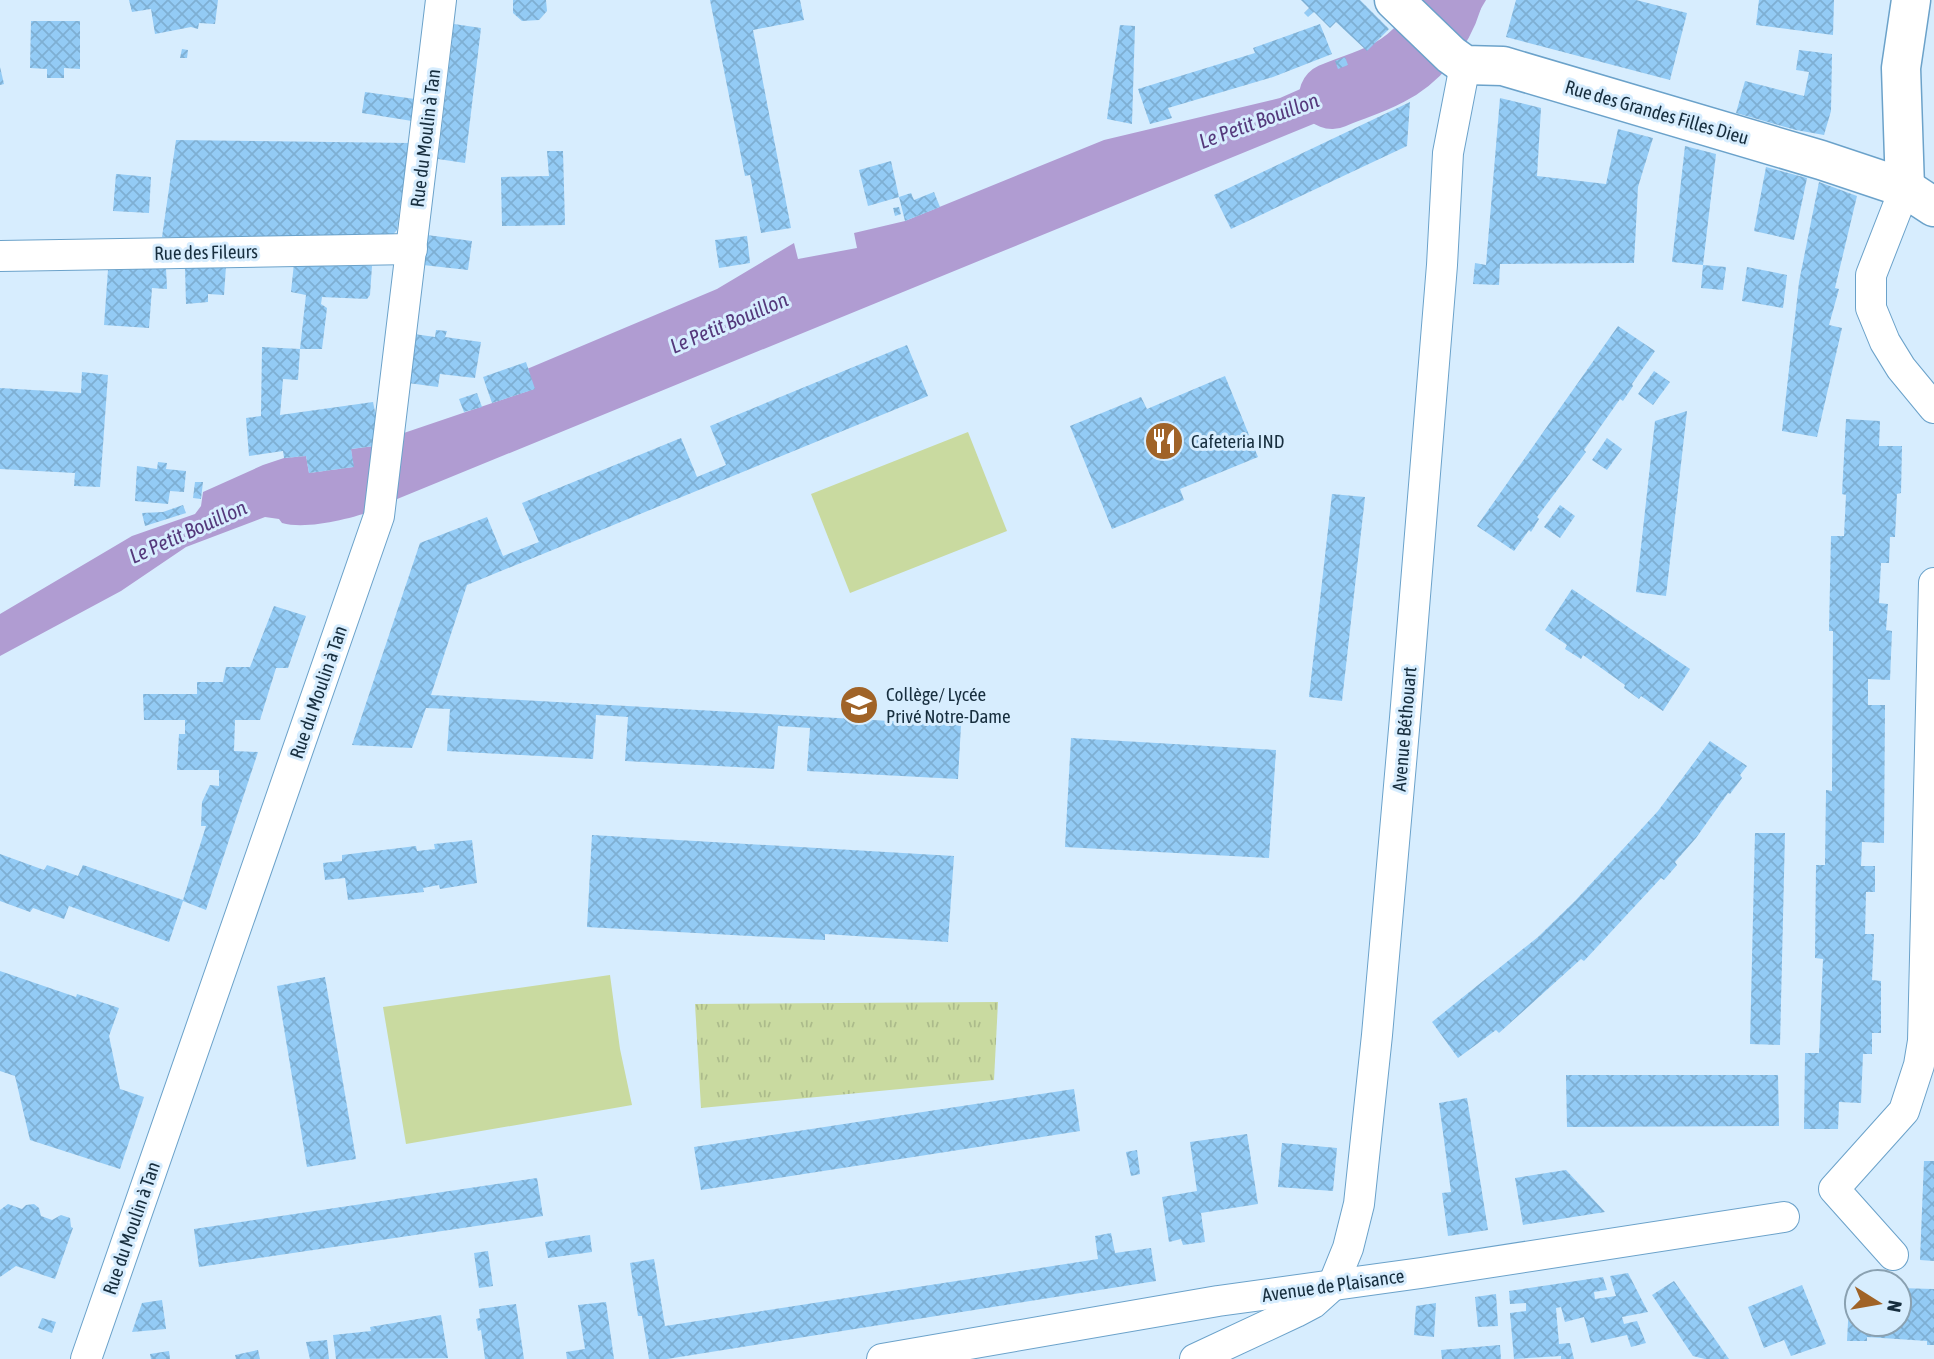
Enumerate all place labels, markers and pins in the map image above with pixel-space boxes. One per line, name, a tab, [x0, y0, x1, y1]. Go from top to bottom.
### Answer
restaurant icon: Cafeteria IND	[1143, 420, 1185, 462]
place label: Cafeteria IND	[1191, 430, 1284, 452]
place label: Collège/ Lycée Privé Notre-Dame	[886, 683, 1011, 727]
school or university icon: Collège/ Lycée Privé Notre-Dame	[838, 684, 880, 726]

